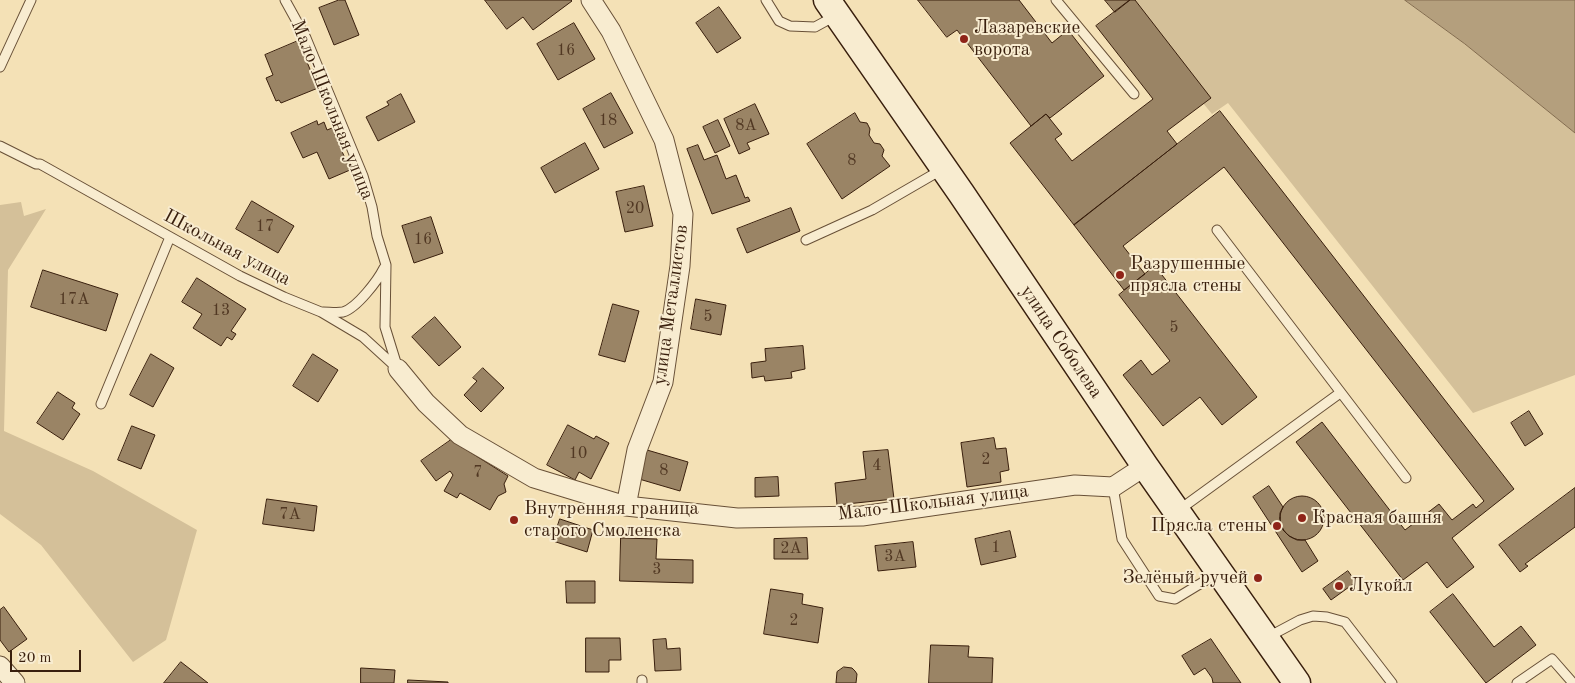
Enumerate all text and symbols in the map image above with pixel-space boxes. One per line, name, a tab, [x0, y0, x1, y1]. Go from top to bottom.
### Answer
street label: Мало-Школьная улица	[285, 17, 379, 203]
place label: Лазаревские ворота	[974, 17, 1080, 61]
marker: Лазаревские ворота	[958, 33, 970, 45]
house number: 16	[557, 41, 575, 61]
house number: 18	[599, 111, 617, 131]
house number: 8А	[735, 116, 757, 136]
house number: 8	[847, 151, 857, 171]
house number: 20	[626, 199, 644, 219]
street label: Школьная улица	[159, 205, 295, 291]
house number: 17	[256, 217, 274, 237]
street label: улица Металлистов	[648, 223, 694, 387]
house number: 16	[414, 230, 432, 250]
place label: Разрушенные прясла стены	[1130, 253, 1245, 297]
marker: Разрушенные прясла стены	[1114, 269, 1126, 281]
street label: улица Соболева	[1015, 281, 1107, 403]
house number: 17А	[59, 290, 89, 310]
house number: 13	[212, 301, 230, 321]
house number: 5	[703, 307, 713, 327]
house number: 5	[1169, 318, 1179, 338]
house number: 10	[569, 444, 587, 464]
house number: 2	[981, 450, 991, 470]
house number: 4	[872, 456, 882, 476]
house number: 8	[659, 461, 669, 481]
house number: 7	[473, 463, 483, 483]
street label: Мало-Школьная улица	[836, 480, 1030, 526]
place label: Внутренняя граница старого Смоленска	[524, 498, 699, 542]
house number: 7А	[279, 505, 301, 525]
place label: Красная башня	[1312, 507, 1442, 529]
marker: Красная башня	[1296, 512, 1308, 524]
marker: Внутренняя граница старого Смоленска	[508, 514, 520, 526]
place label: Прясла стены	[1151, 515, 1267, 537]
marker: Прясла стены	[1271, 520, 1283, 532]
house number: 1	[991, 538, 1001, 558]
house number: 2А	[780, 539, 802, 559]
house number: 3А	[884, 547, 906, 567]
house number: 3	[652, 560, 662, 580]
place label: Зелёный ручей	[1123, 567, 1248, 589]
marker: Зелёный ручей	[1252, 572, 1264, 584]
place label: Лукойл	[1349, 575, 1413, 597]
marker: Лукойл	[1333, 580, 1345, 592]
house number: 2	[789, 611, 799, 631]
scale bar	[12, 640, 84, 672]
text: 20 m	[18, 651, 52, 666]

